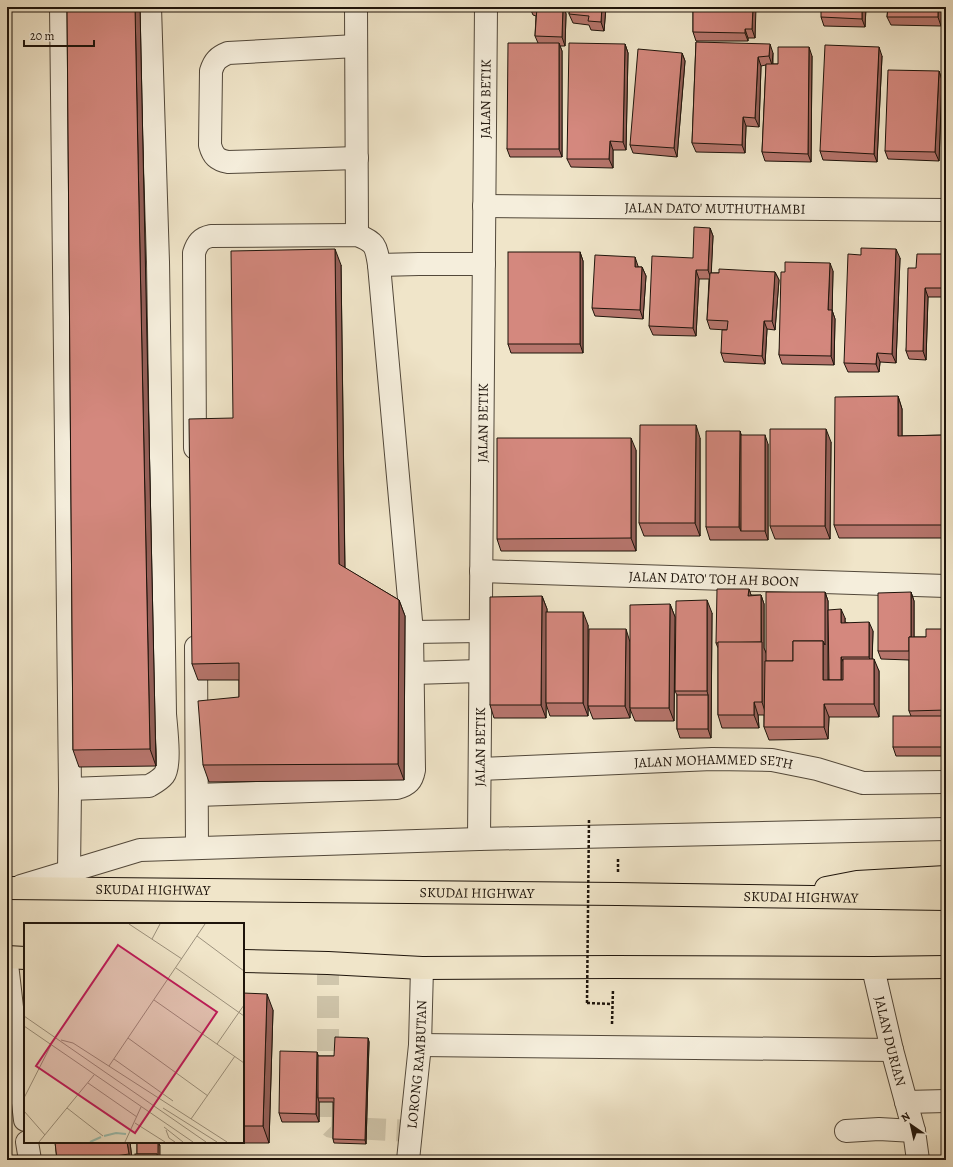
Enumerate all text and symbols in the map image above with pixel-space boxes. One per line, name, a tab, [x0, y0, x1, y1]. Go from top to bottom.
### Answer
scale bar	[24, 22, 94, 48]
text: 20 m	[30, 28, 54, 44]
street label: JALAN BETIK	[475, 59, 495, 139]
street label: JALAN DATO' MUTHUTHAMBI	[624, 198, 806, 218]
street label: JALAN BETIK	[473, 383, 492, 463]
street label: JALAN DATO' TOH AH BOON	[628, 566, 799, 591]
street label: JALAN BETIK	[470, 707, 490, 787]
street label: JALAN MOHAMMED SETH	[634, 749, 795, 774]
street label: SKUDAI HIGHWAY	[96, 879, 211, 900]
street label: SKUDAI HIGHWAY	[420, 883, 535, 903]
street label: SKUDAI HIGHWAY	[743, 886, 859, 907]
inset map	[24, 923, 244, 1143]
street label: JALAN DURIAN	[870, 994, 911, 1088]
street label: LORONG RAMBUTAN	[402, 1000, 431, 1130]
north arrow	[891, 1105, 931, 1145]
text: N	[898, 1109, 913, 1126]

